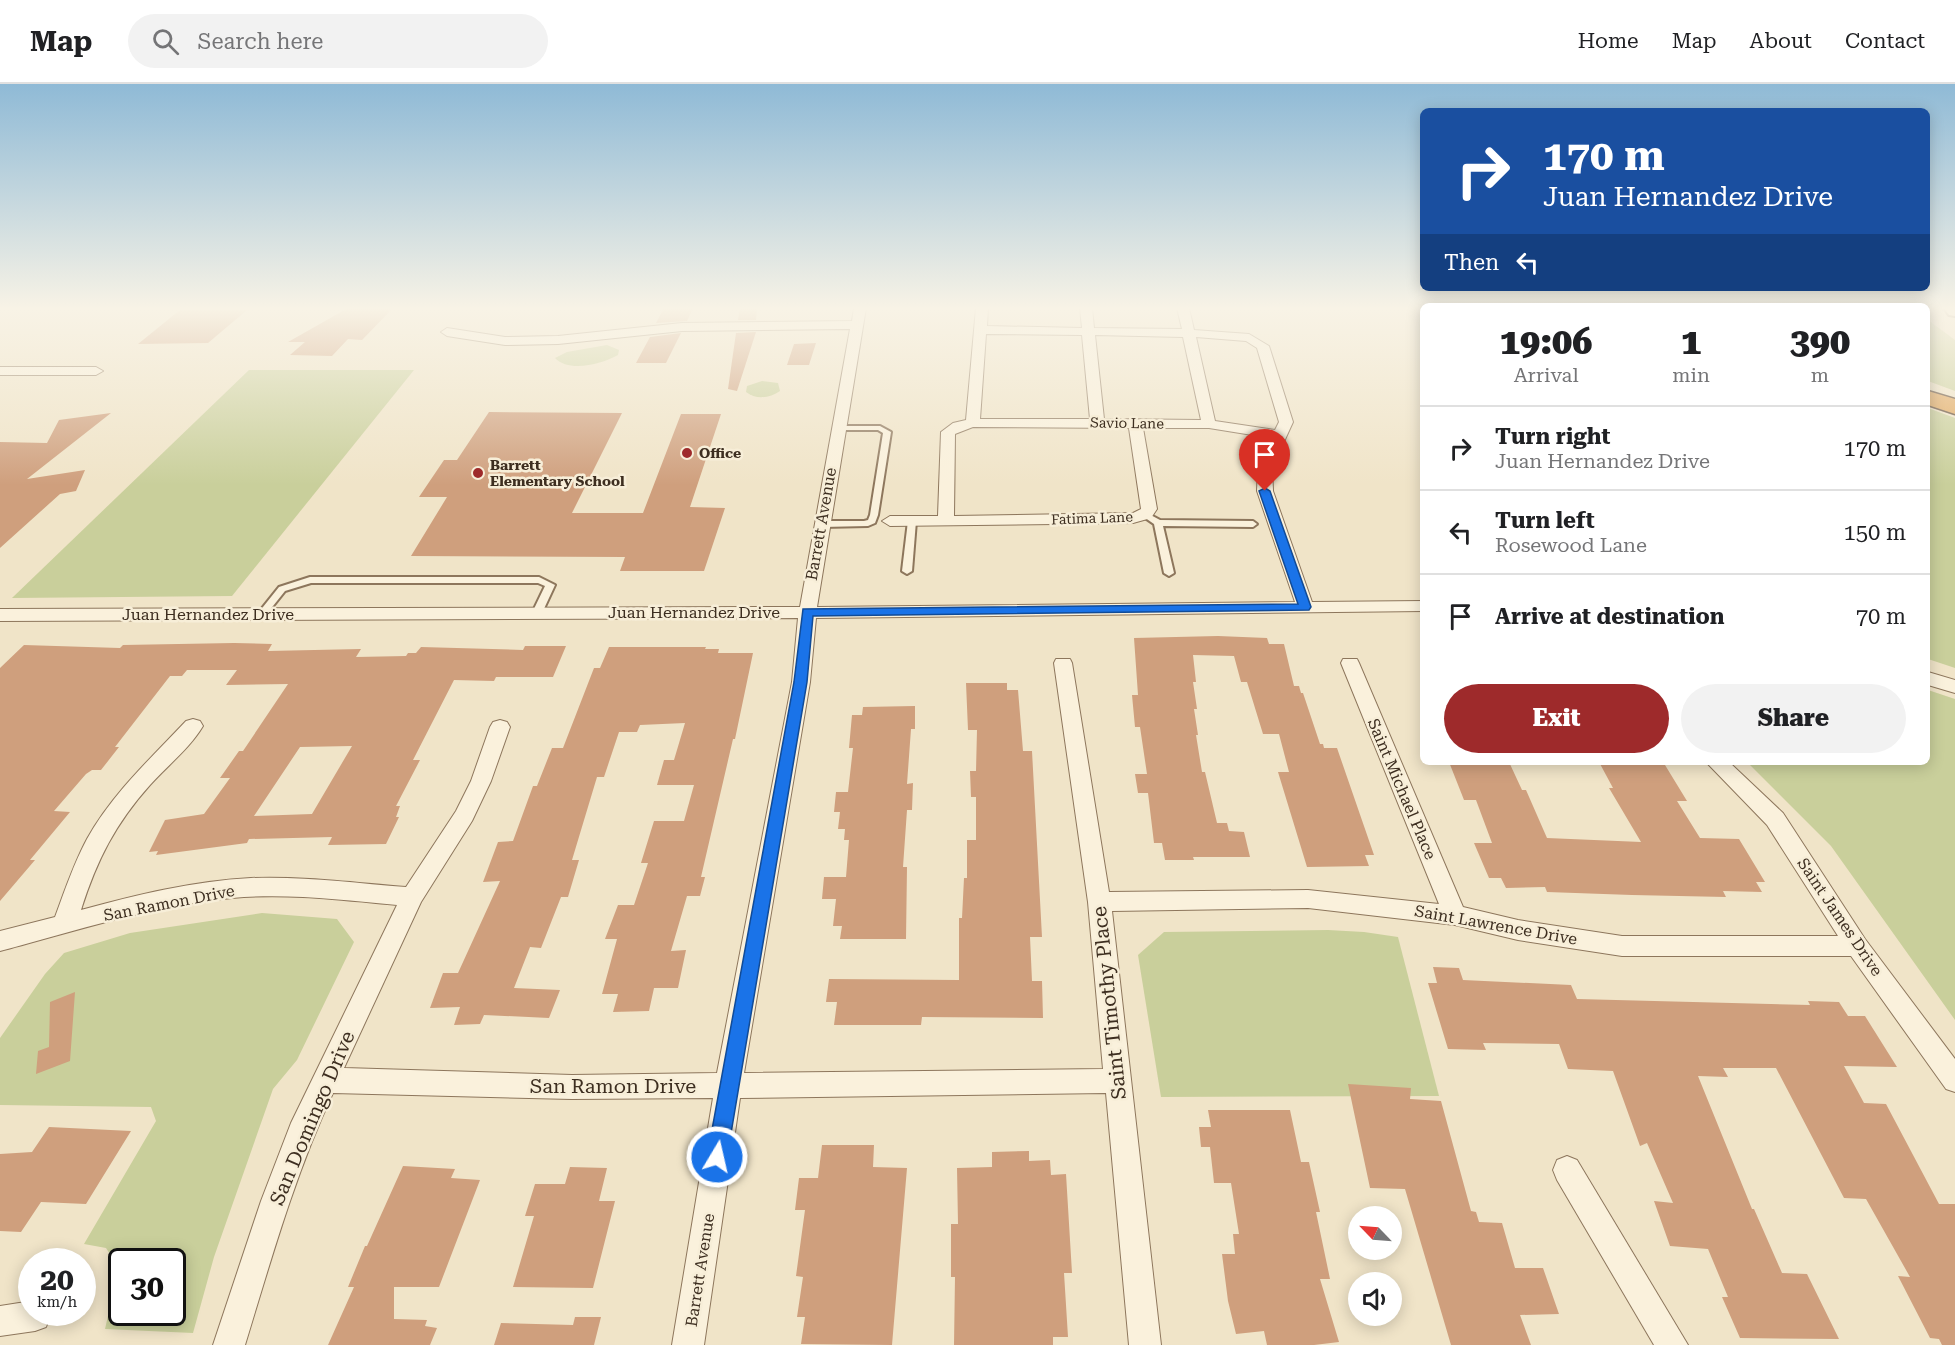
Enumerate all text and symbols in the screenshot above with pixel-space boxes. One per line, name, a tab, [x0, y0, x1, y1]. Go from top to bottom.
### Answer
search box	[128, 14, 548, 68]
text: Map	[30, 25, 92, 58]
icon: search	[149, 25, 182, 58]
text: Search here	[197, 29, 323, 54]
text: Home	[1578, 29, 1639, 53]
text: Map	[1672, 29, 1717, 53]
text: About	[1750, 29, 1812, 53]
text: Contact	[1845, 29, 1925, 53]
text: 170 m	[1543, 131, 1665, 180]
icon: right	[1444, 132, 1522, 210]
text: Juan Hernandez Drive	[1543, 181, 1833, 213]
icon: left	[1511, 246, 1544, 279]
text: Then	[1444, 250, 1499, 275]
text: 19:06	[1500, 321, 1592, 363]
text: 1	[1681, 321, 1701, 363]
text: 390	[1790, 321, 1850, 363]
text: Arrival	[1514, 363, 1579, 387]
text: min	[1672, 363, 1710, 387]
text: m	[1811, 363, 1829, 387]
street label: Savio Lane	[1090, 414, 1164, 432]
text: Turn right	[1495, 424, 1610, 449]
pin	[1239, 429, 1290, 491]
icon: right	[1444, 432, 1477, 465]
text: 170 m	[1843, 436, 1906, 461]
icon: arrive	[1248, 438, 1281, 471]
place label: Office	[699, 445, 741, 461]
marker: Office	[680, 446, 694, 460]
text: Juan Hernandez Drive	[1495, 449, 1710, 473]
place label: Barrett Elementary School	[490, 457, 625, 489]
marker: Barrett Elementary School	[471, 466, 485, 480]
street label: Barrett Avenue	[802, 466, 840, 582]
text: Turn left	[1495, 508, 1595, 533]
street label: Fatima Lane	[1051, 509, 1133, 527]
icon: left	[1444, 516, 1477, 549]
text: 150 m	[1843, 520, 1906, 545]
text: Rosewood Lane	[1495, 533, 1647, 557]
icon: arrive	[1444, 600, 1477, 633]
street label: Juan Hernandez Drive	[608, 603, 780, 622]
text: Arrive at destination	[1495, 604, 1724, 629]
text: 70 m	[1856, 604, 1906, 629]
street label: Juan Hernandez Drive	[122, 605, 294, 624]
button: Exit	[1444, 684, 1669, 753]
button: Share	[1681, 684, 1906, 753]
street label: Saint Michael Place	[1364, 716, 1440, 863]
street label: Saint James Drive	[1793, 854, 1887, 980]
street label: San Ramon Drive	[102, 881, 236, 925]
street label: Saint Lawrence Drive	[1413, 901, 1579, 949]
street label: Saint Timothy Place	[1087, 905, 1131, 1101]
street label: San Domingo Drive	[264, 1027, 360, 1209]
street label: San Ramon Drive	[530, 1074, 696, 1098]
position arrow	[685, 1125, 749, 1189]
north arrow	[1348, 1206, 1402, 1260]
map controls	[1348, 1206, 1402, 1326]
street label: Barrett Avenue	[682, 1212, 718, 1328]
speed limit sign: 30	[108, 1248, 186, 1326]
text: 20	[40, 1262, 74, 1297]
button: sound	[1348, 1272, 1402, 1326]
text: km/h	[37, 1293, 77, 1311]

